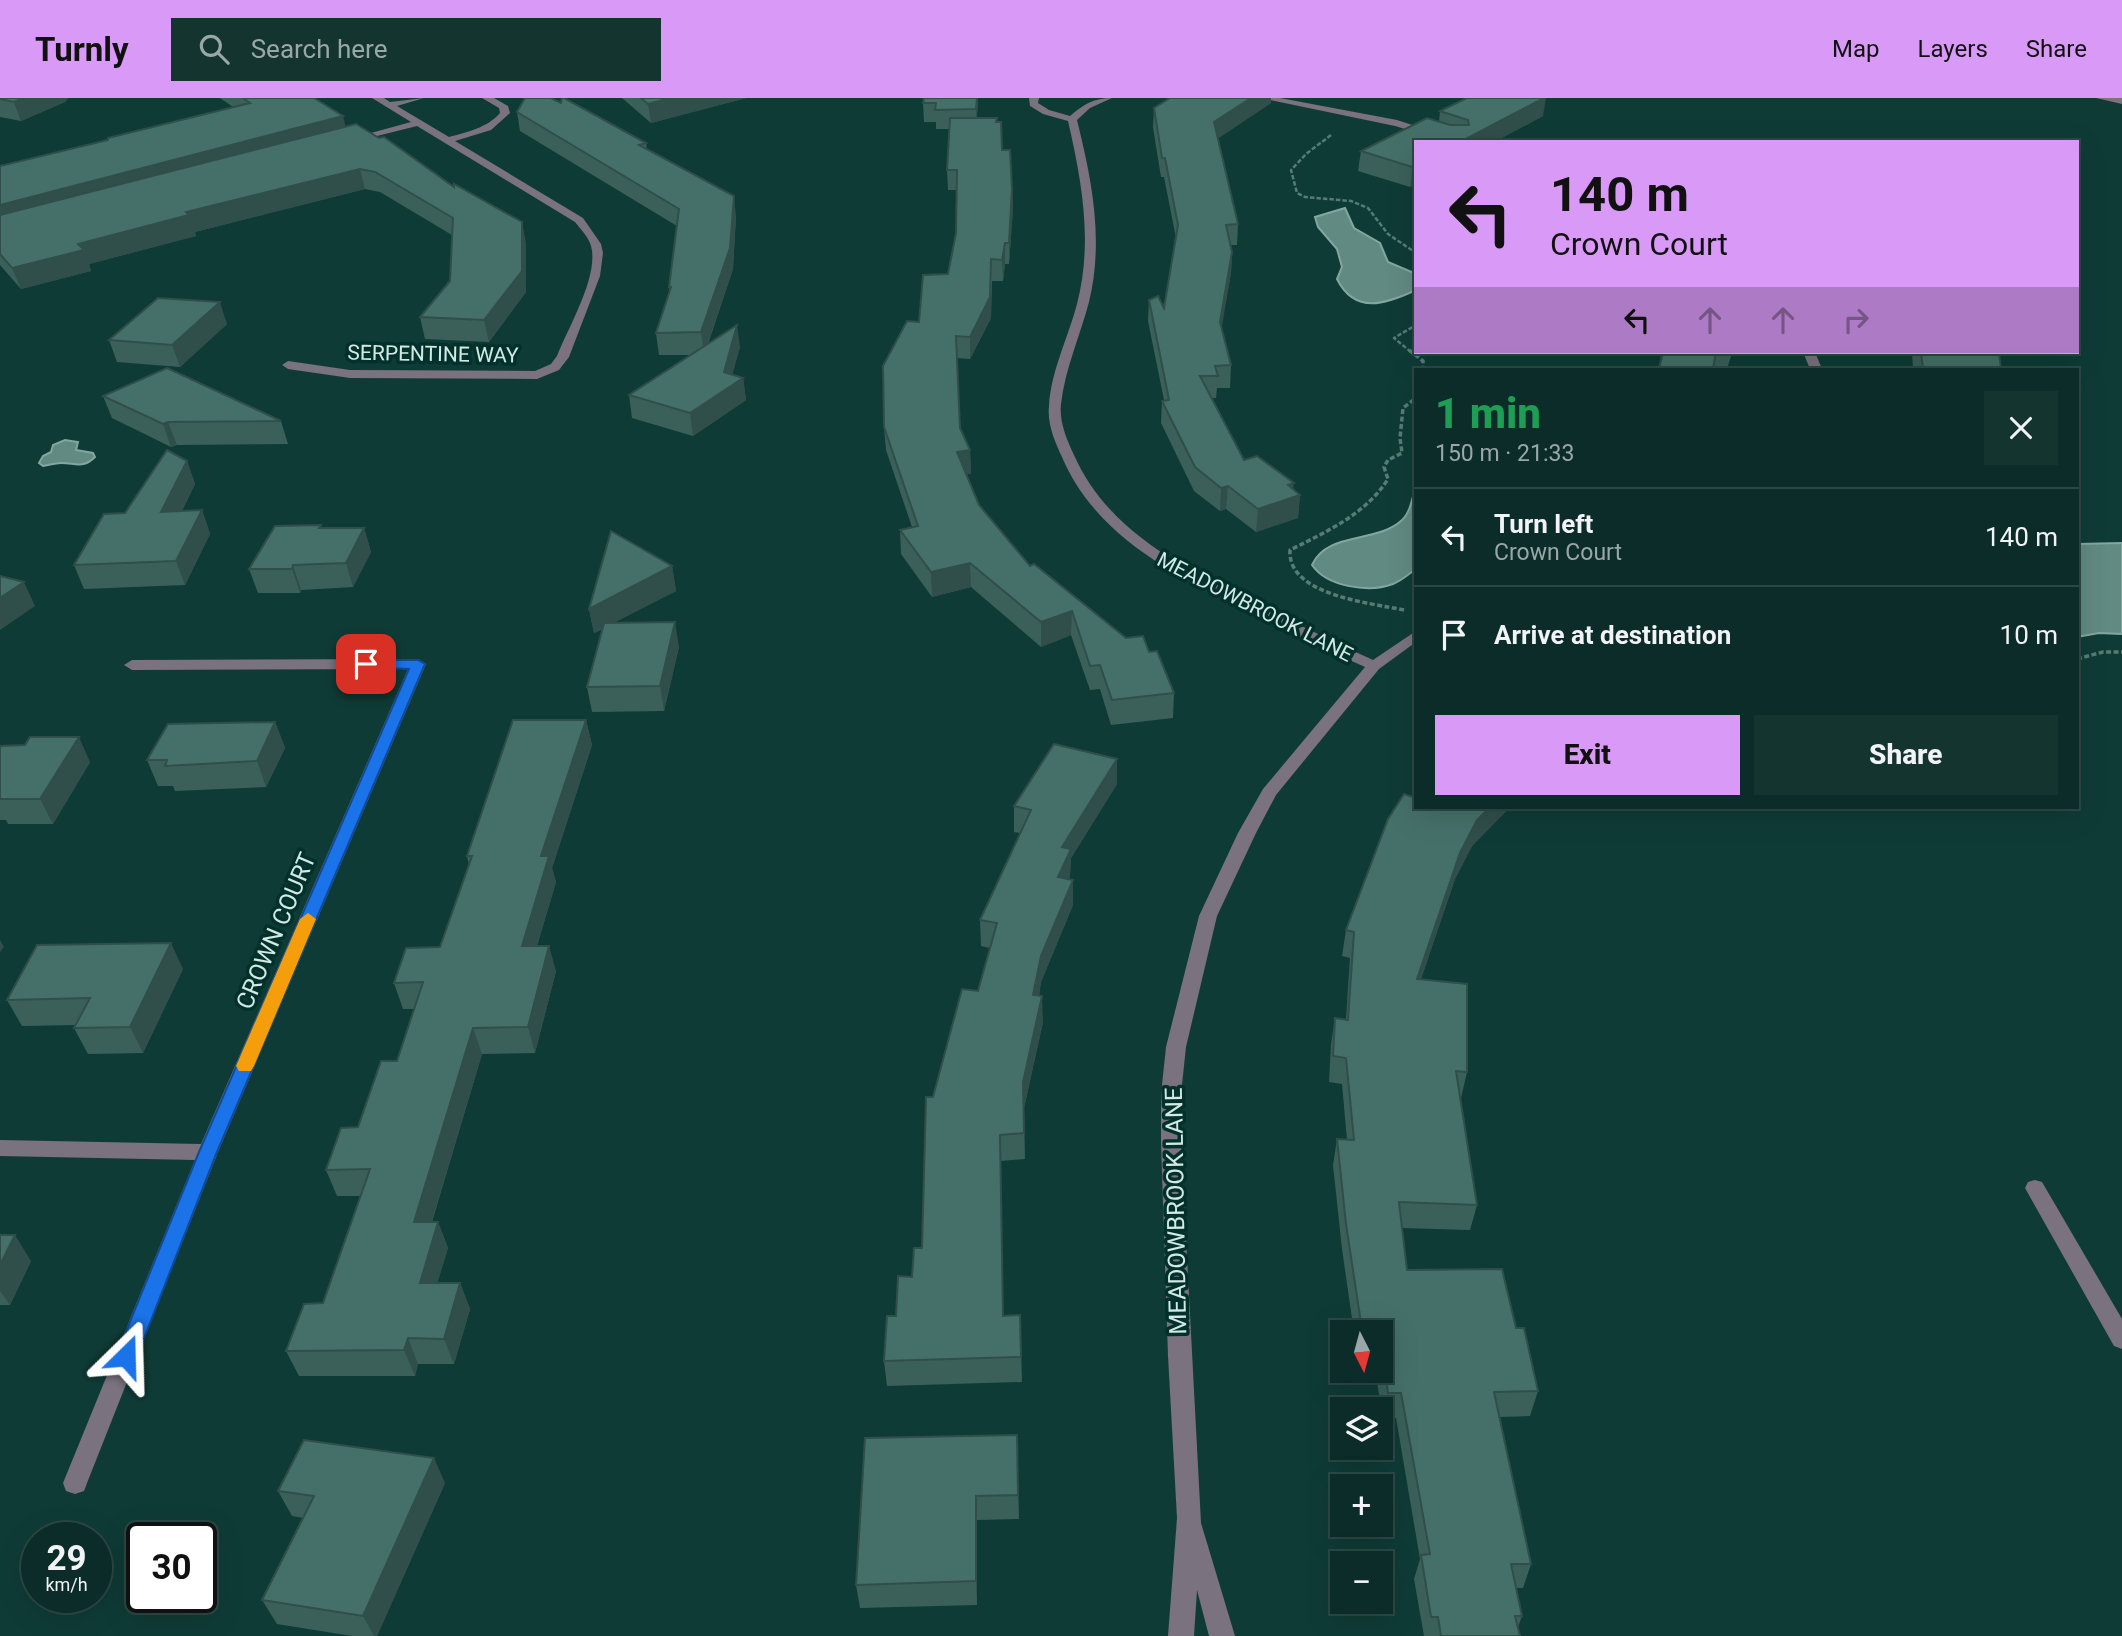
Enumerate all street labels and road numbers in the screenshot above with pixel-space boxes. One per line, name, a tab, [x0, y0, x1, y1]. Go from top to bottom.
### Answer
street label: SERPENTINE WAY	[347, 341, 519, 367]
street label: MEADOWBROOK LANE	[1153, 547, 1357, 667]
street label: CROWN COURT	[230, 849, 322, 1013]
street label: MEADOWBROOK LANE	[1160, 1087, 1192, 1335]

